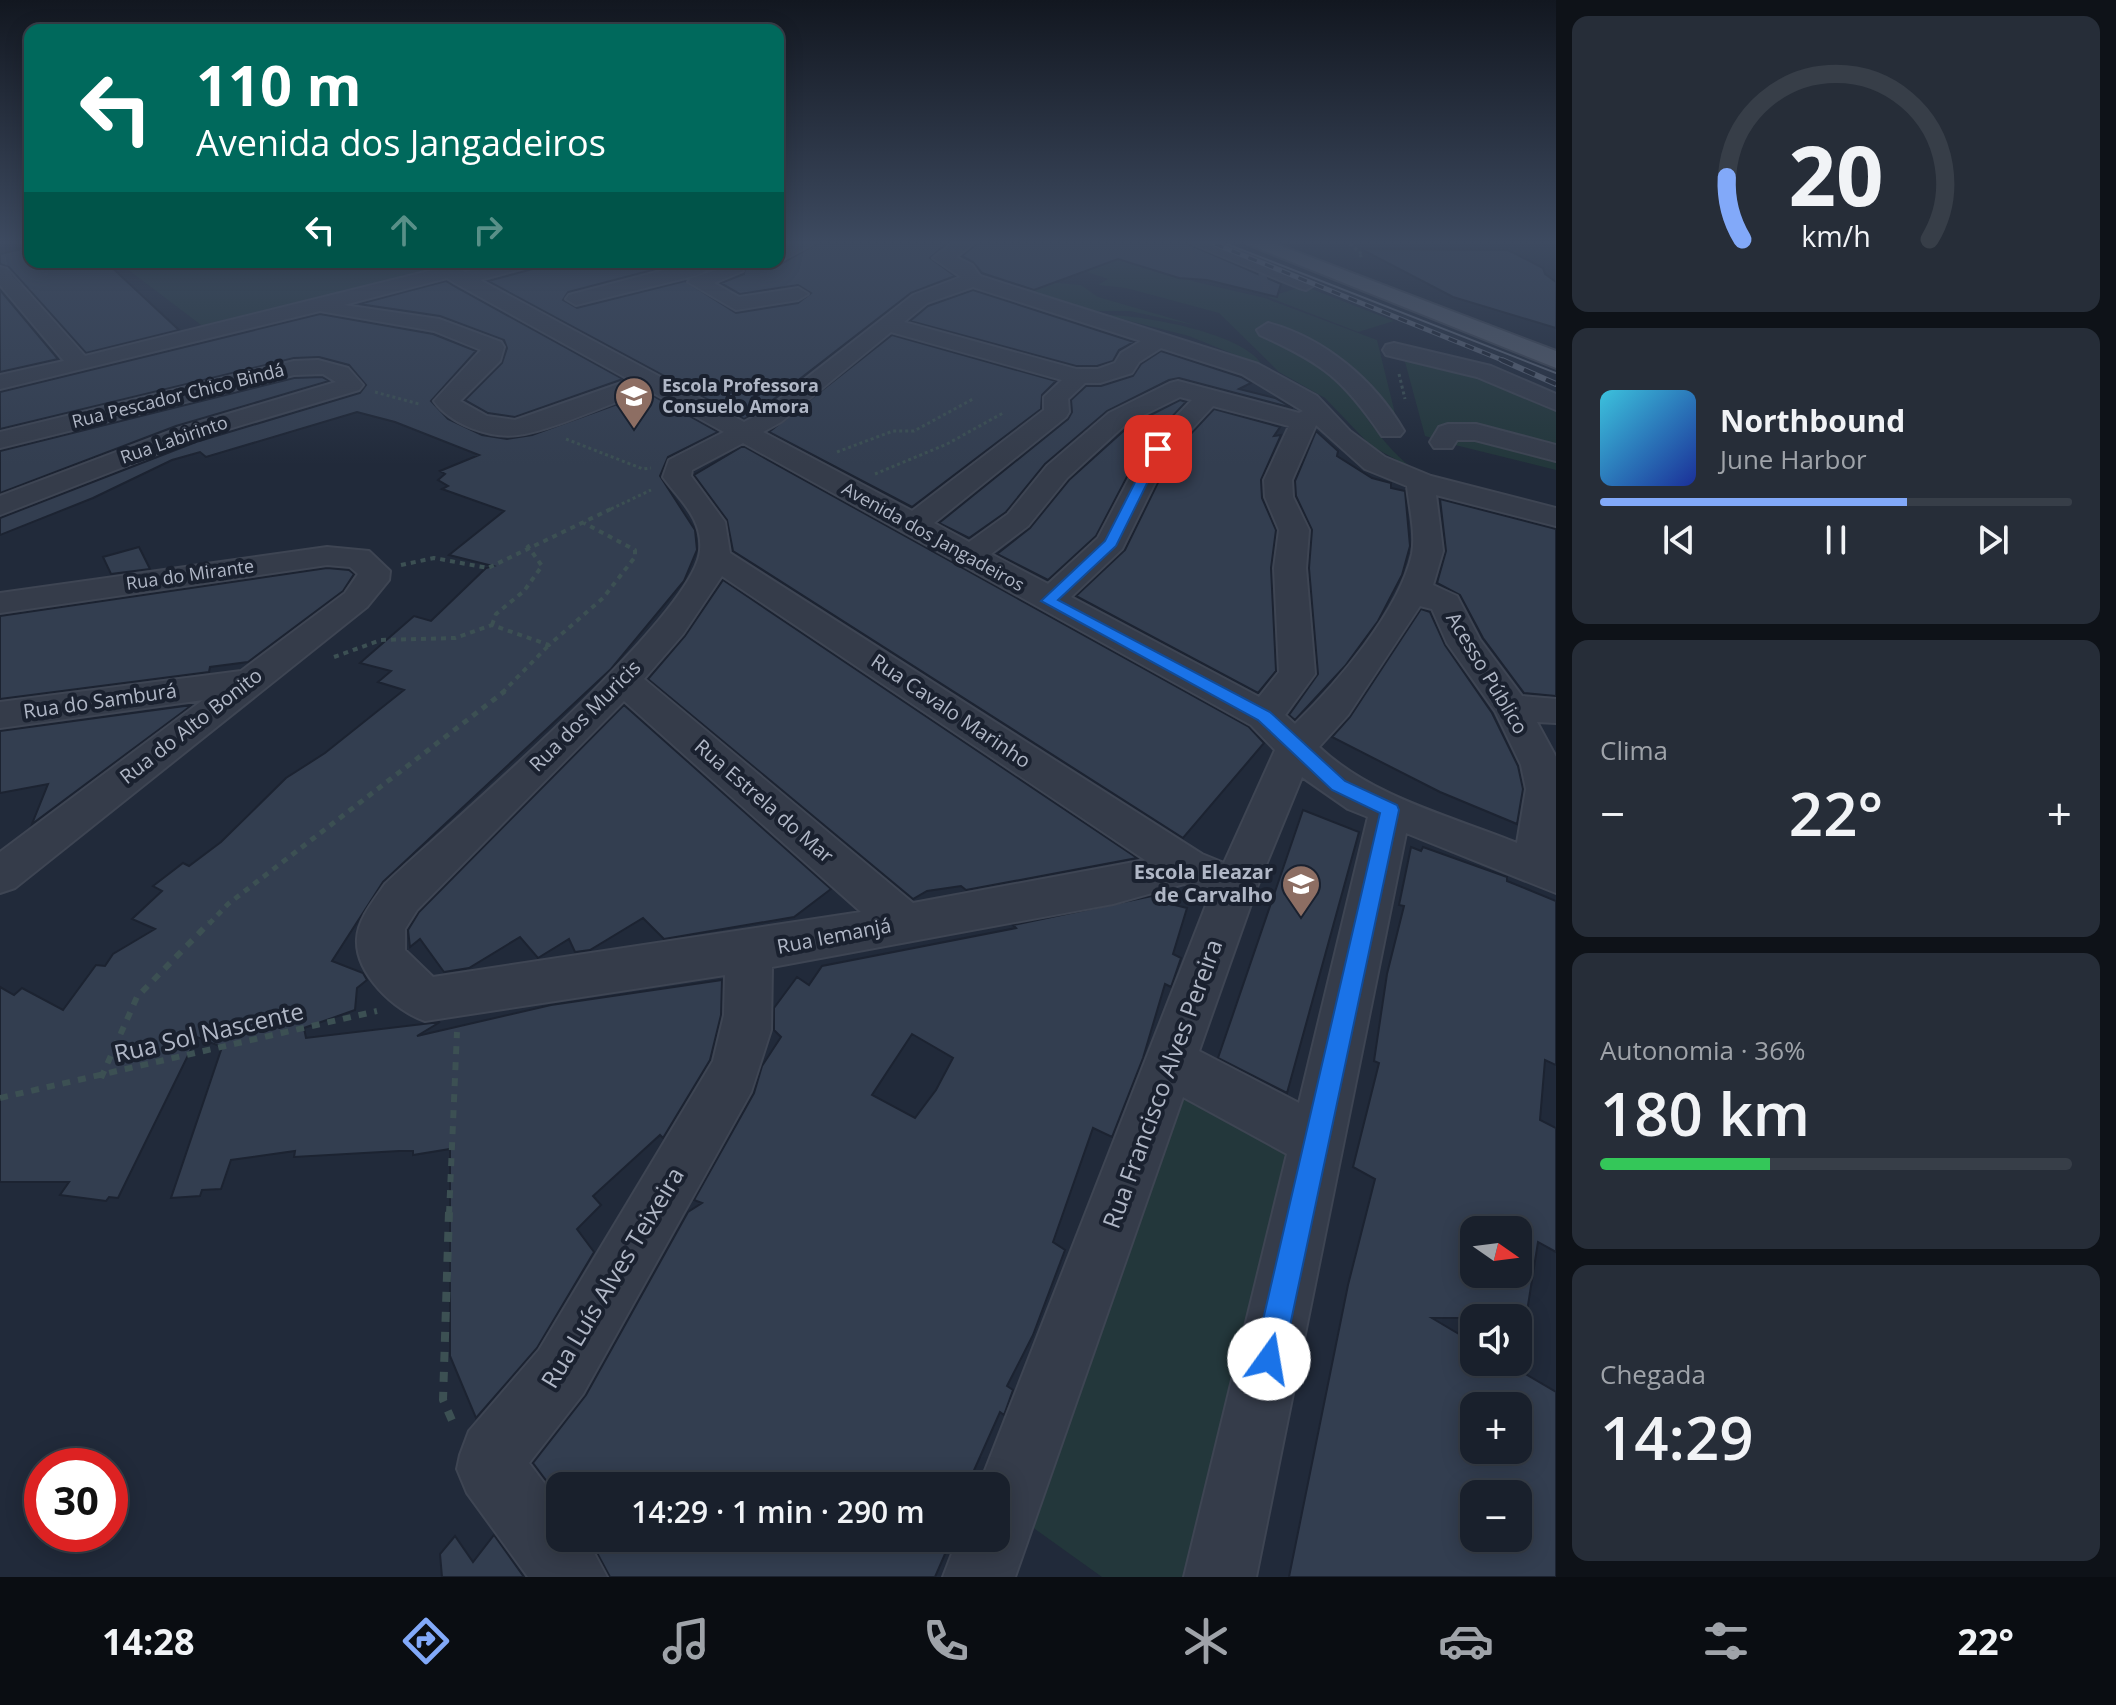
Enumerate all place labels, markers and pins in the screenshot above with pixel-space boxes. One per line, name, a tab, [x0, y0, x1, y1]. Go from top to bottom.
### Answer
place label: Escola Professora Consuelo Amora	[662, 373, 819, 418]
school or university icon: Escola Professora Consuelo Amora	[613, 375, 655, 430]
pin	[1124, 415, 1192, 483]
place label: Escola Eleazar de Carvalho	[1134, 858, 1273, 908]
school or university icon: Escola Eleazar de Carvalho	[1280, 863, 1322, 918]

